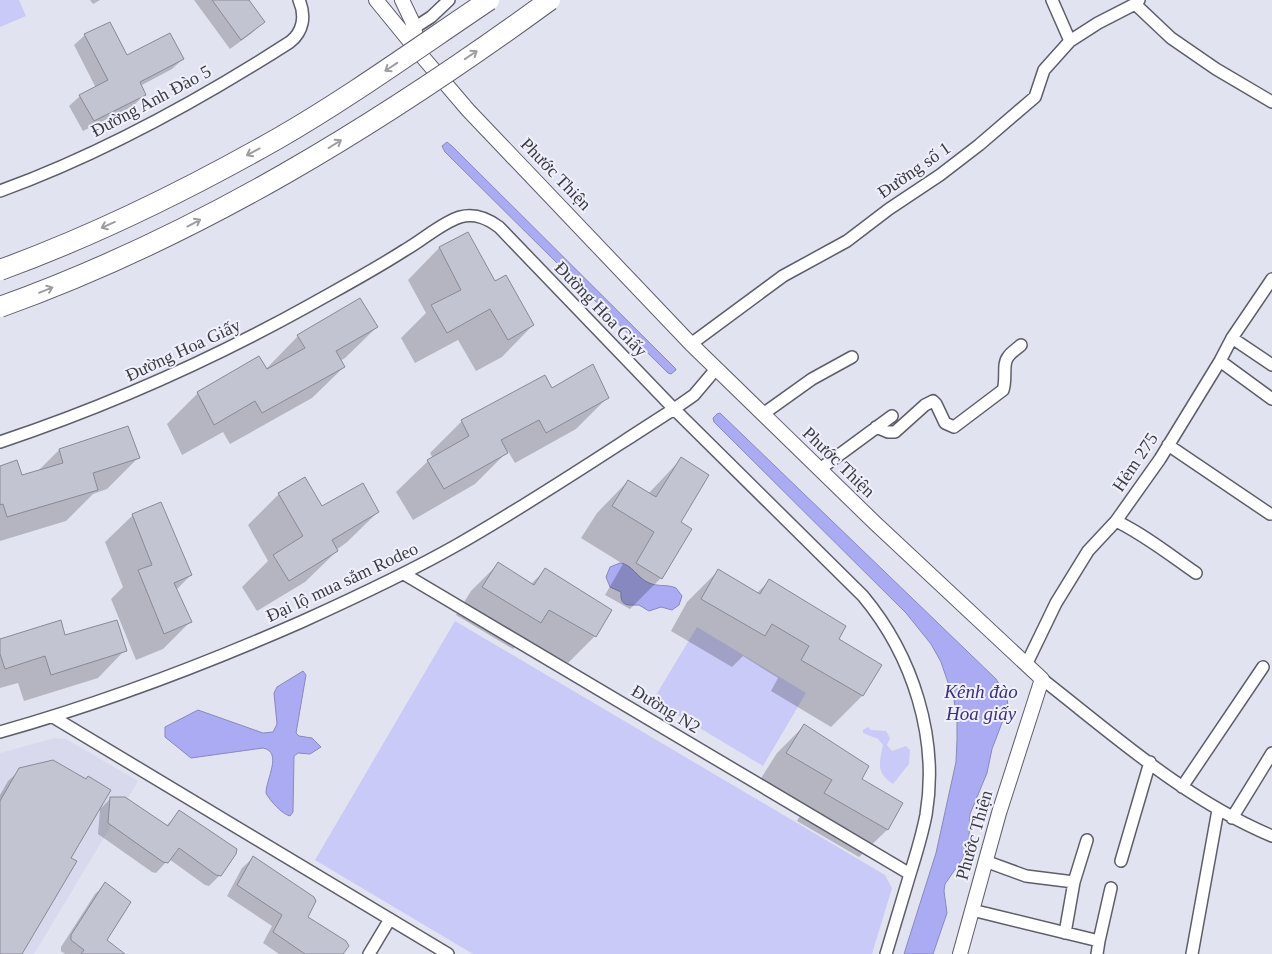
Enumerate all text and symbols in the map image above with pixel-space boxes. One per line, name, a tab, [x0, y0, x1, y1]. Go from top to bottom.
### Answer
one-way arrow	[464, 50, 478, 60]
street label: Đường Anh Đào 5	[88, 61, 214, 141]
one-way arrow	[384, 62, 398, 72]
street label: Phước Thiện	[517, 134, 595, 214]
street label: Đường số 1	[874, 138, 954, 202]
one-way arrow	[328, 139, 342, 149]
one-way arrow	[245, 147, 260, 157]
one-way arrow	[186, 218, 201, 228]
one-way arrow	[101, 220, 116, 230]
street label: Đường Hoa Giấy	[551, 257, 651, 361]
one-way arrow	[38, 285, 53, 295]
street label: Đường Hoa Giấy	[122, 315, 244, 385]
street label: Phước Thiện	[799, 423, 879, 501]
street label: Hẻm 275	[1108, 429, 1162, 495]
street label: Đại lộ mua sắm Rodeo	[263, 538, 421, 626]
street label: Đường N2	[628, 681, 704, 737]
water label: Kênh đào Hoa giấy	[943, 681, 1018, 724]
street label: Phước Thiện	[952, 788, 996, 882]

